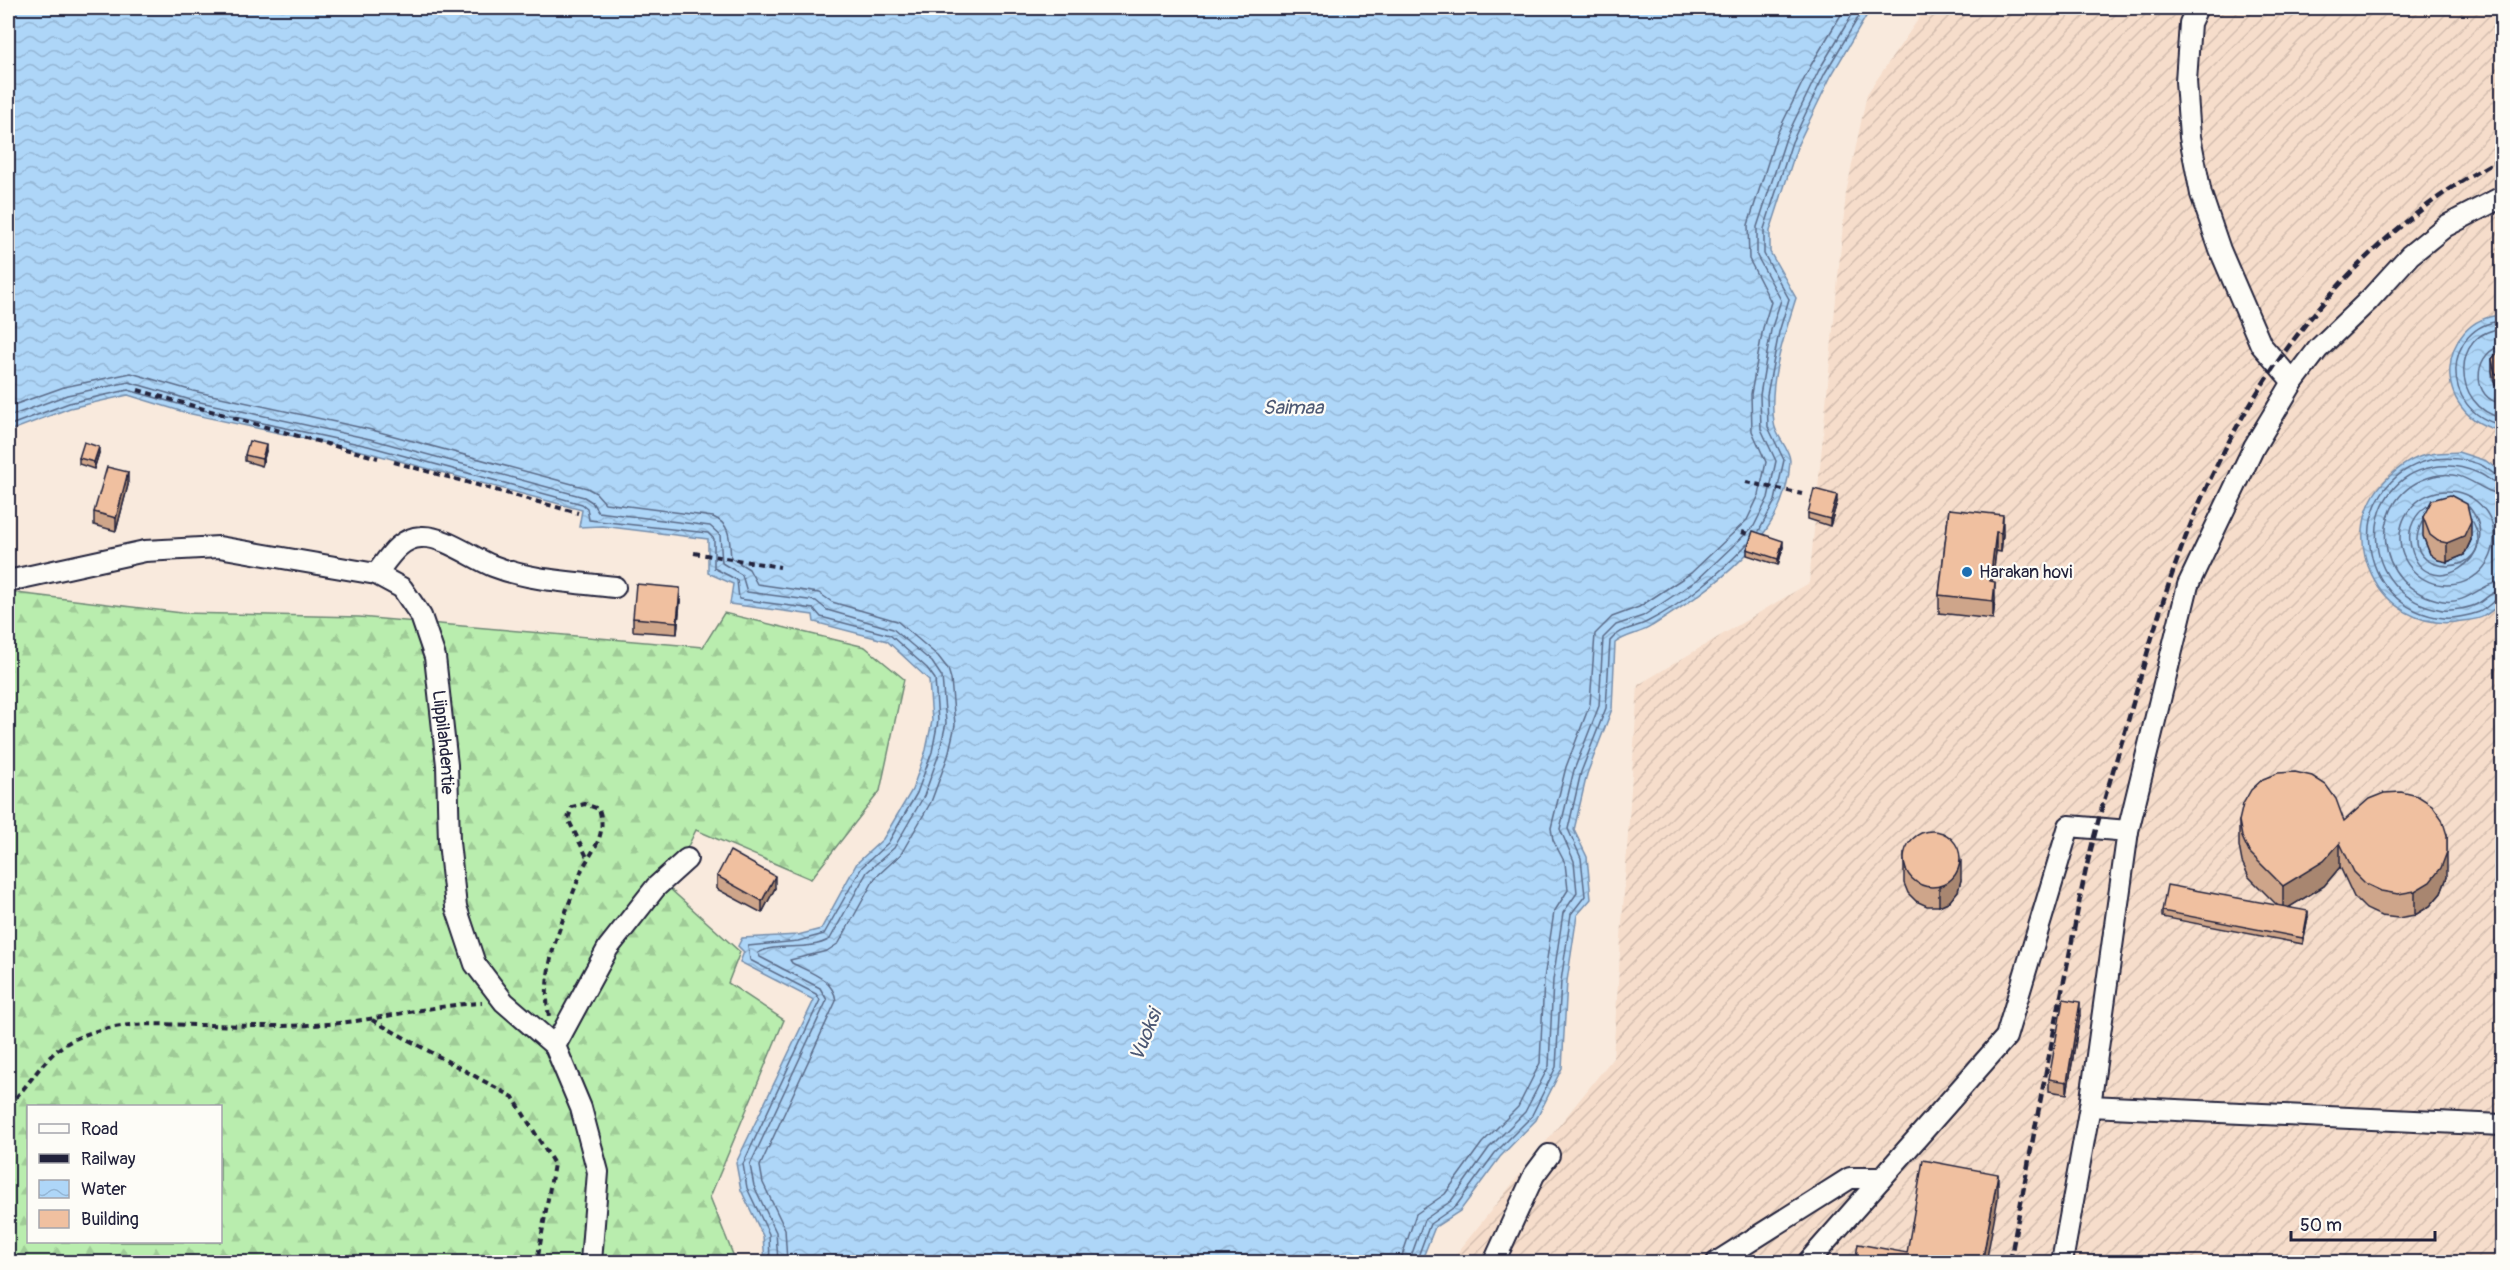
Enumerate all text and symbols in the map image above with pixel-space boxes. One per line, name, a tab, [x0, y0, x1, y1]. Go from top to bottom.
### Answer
water label: Saimaa	[1263, 395, 1325, 420]
place label: Harakan hovi	[1979, 561, 2072, 584]
marker: Harakan hovi	[1960, 565, 1974, 579]
street label: Liippilahdentie	[427, 689, 459, 795]
water label: Vuoksi	[1124, 1002, 1168, 1065]
legend	[27, 1105, 222, 1243]
text: Road	[81, 1118, 118, 1141]
text: Railway	[81, 1148, 136, 1171]
text: Water	[81, 1178, 127, 1201]
scale bar	[2291, 1204, 2435, 1242]
text: Building	[81, 1208, 139, 1231]
text: 50 m	[2300, 1214, 2342, 1237]

